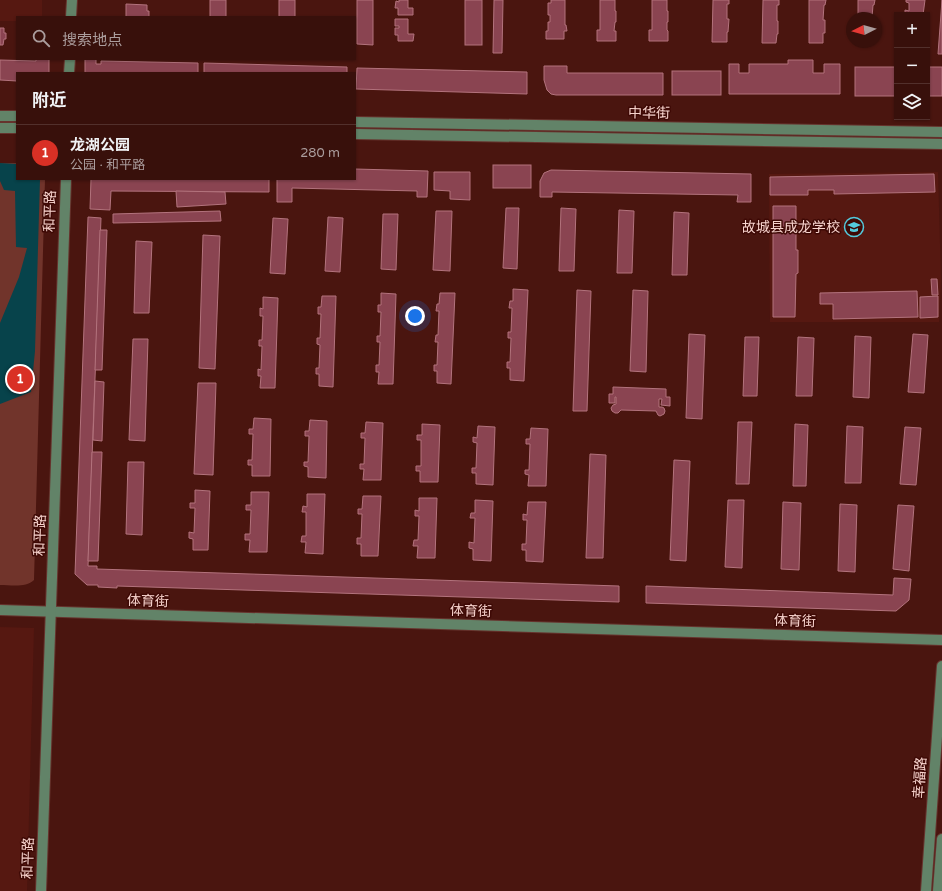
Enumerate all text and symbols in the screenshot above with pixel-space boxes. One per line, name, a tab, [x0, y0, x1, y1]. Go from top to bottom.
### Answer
north arrow	[846, 12, 882, 48]
map controls	[894, 12, 930, 120]
button: +	[894, 12, 930, 48]
search box	[16, 16, 356, 60]
icon: search	[30, 27, 52, 49]
text: 搜索地点	[62, 31, 122, 49]
button: −	[894, 48, 930, 84]
button: layers	[894, 84, 930, 120]
text: 附近	[32, 90, 66, 111]
street label: 中华街	[628, 104, 670, 122]
text: 龙湖公园	[70, 136, 130, 154]
text: 1	[41, 145, 49, 161]
text: 280 m	[300, 145, 340, 161]
text: 公园 · 和平路	[70, 157, 145, 173]
street label: 和平路	[41, 190, 59, 232]
school or university icon: 故城县成龙学校	[843, 216, 865, 238]
place label: 故城县成龙学校	[742, 219, 840, 236]
your location	[405, 306, 425, 326]
pin: 1	[7, 364, 33, 394]
street label: 和平路	[31, 514, 49, 556]
street label: 体育街	[127, 592, 169, 610]
street label: 体育街	[450, 602, 492, 620]
street label: 体育街	[774, 612, 816, 630]
street label: 幸福路	[910, 756, 930, 800]
street label: 和平路	[19, 837, 37, 879]

